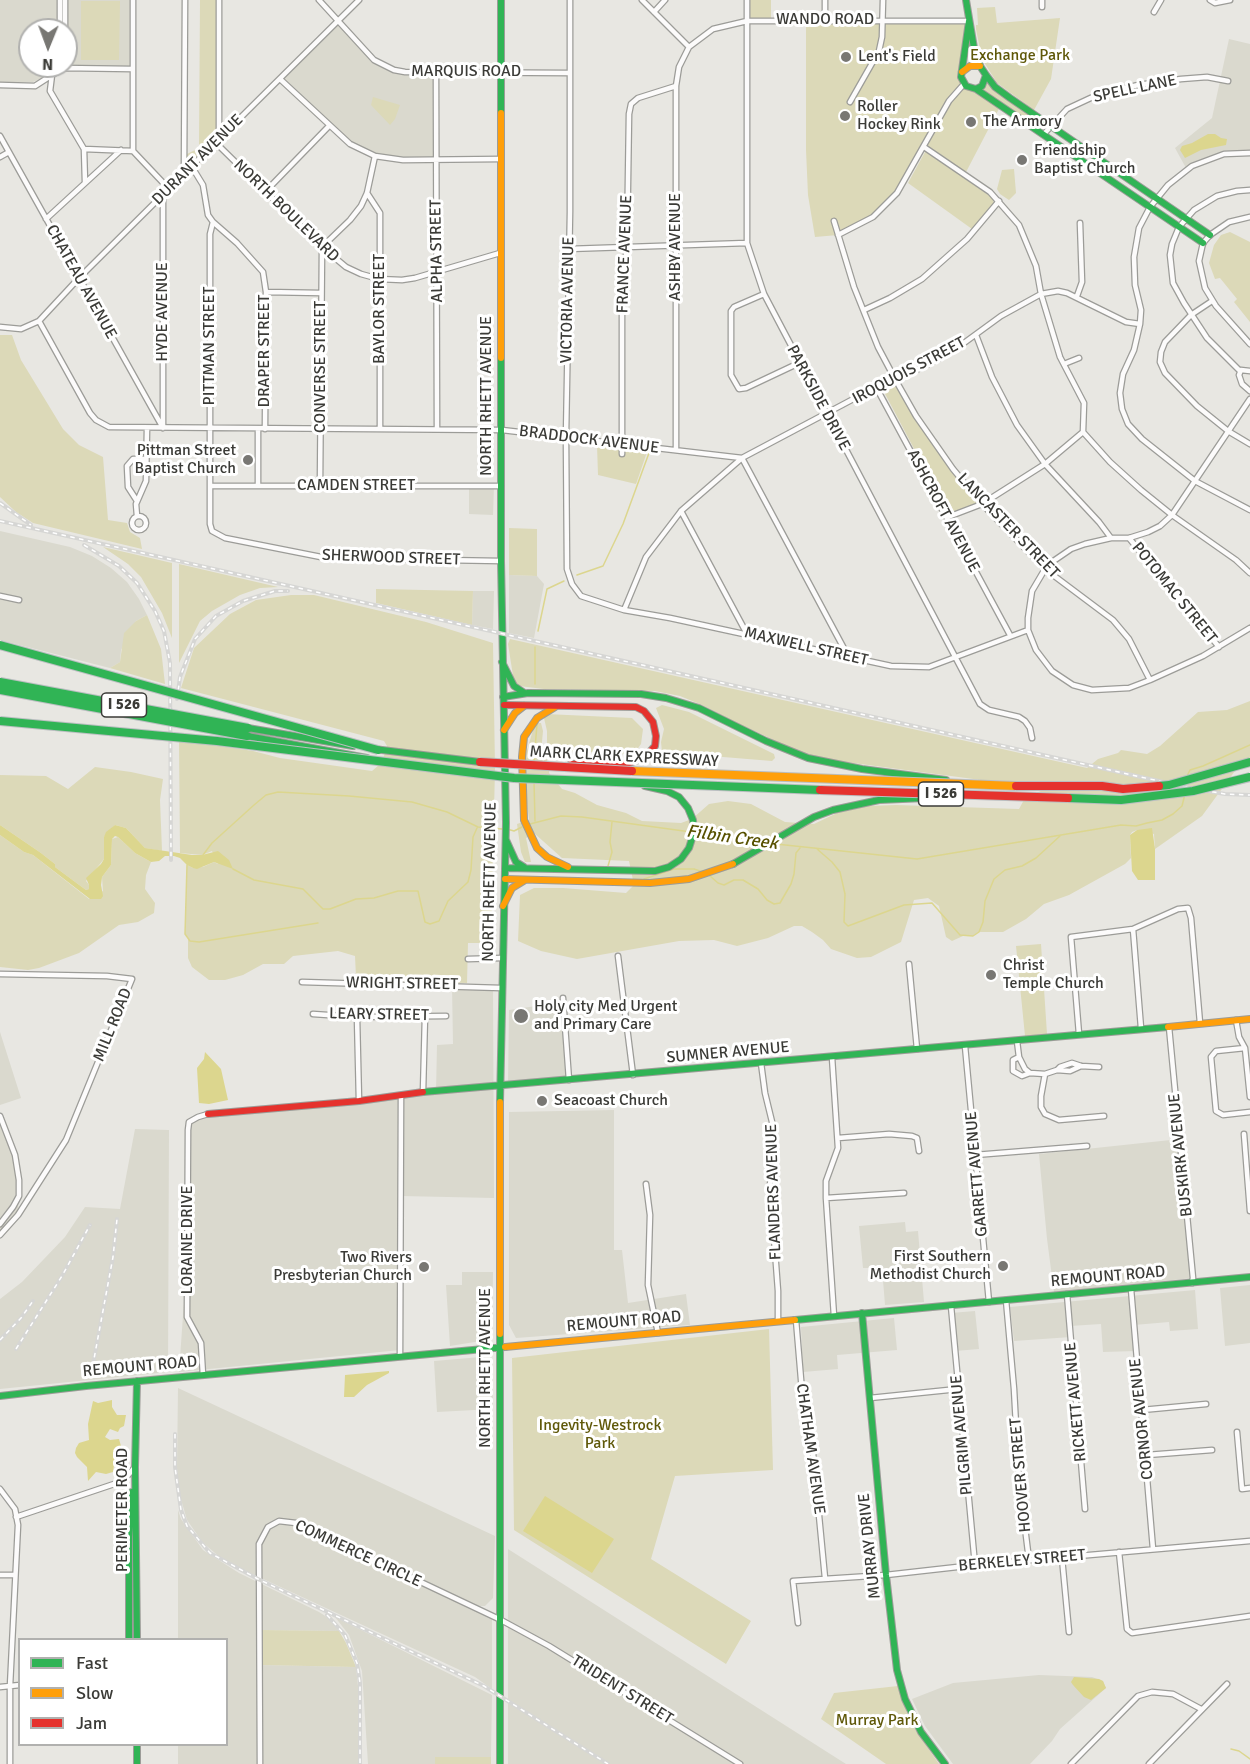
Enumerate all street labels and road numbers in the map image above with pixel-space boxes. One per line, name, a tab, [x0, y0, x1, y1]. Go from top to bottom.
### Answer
street label: WANDO ROAD	[776, 10, 874, 30]
street label: MARQUIS ROAD	[411, 62, 521, 82]
street label: SPELL LANE	[1092, 71, 1178, 107]
street label: DURANT AVENUE	[149, 111, 247, 209]
street label: NORTH BOULEVARD	[229, 156, 343, 266]
street label: ASHBY AVENUE	[666, 193, 686, 301]
street label: FRANCE AVENUE	[613, 194, 637, 314]
street label: ALPHA STREET	[427, 199, 447, 303]
street label: CHATEAU AVENUE	[42, 221, 120, 343]
street label: VICTORIA AVENUE	[557, 236, 579, 364]
street label: BAYLOR STREET	[370, 254, 390, 364]
street label: HYDE AVENUE	[153, 262, 173, 362]
street label: PITTMAN STREET	[200, 287, 220, 405]
street label: DRAPER STREET	[255, 295, 275, 407]
street label: CONVERSE STREET	[311, 301, 331, 433]
street label: NORTH RHETT AVENUE	[477, 316, 497, 476]
street label: IROQUOIS STREET	[849, 333, 969, 409]
street label: PARKSIDE DRIVE	[782, 342, 854, 454]
street label: BRADDOCK AVENUE	[518, 422, 660, 458]
street label: ASHCROFT AVENUE	[902, 446, 984, 576]
street label: LANCASTER STREET	[953, 469, 1063, 583]
street label: CAMDEN STREET	[297, 476, 415, 496]
street label: POTOMAC STREET	[1127, 538, 1221, 648]
street label: SHERWOOD STREET	[321, 546, 461, 570]
street label: MAXWELL STREET	[742, 623, 870, 671]
road number: I 526	[102, 693, 146, 717]
street label: MARK CLARK EXPRESSWAY	[529, 742, 719, 772]
road number: I 526	[918, 782, 964, 806]
street label: NORTH RHETT AVENUE	[479, 802, 501, 962]
street label: WRIGHT STREET	[346, 973, 458, 995]
street label: MILL ROAD	[90, 986, 136, 1064]
street label: LEARY STREET	[329, 1005, 429, 1025]
street label: SUMNER AVENUE	[666, 1038, 790, 1068]
street label: BUSKIRK AVENUE	[1165, 1092, 1197, 1218]
street label: GARRETT AVENUE	[962, 1110, 992, 1238]
street label: FLANDERS AVENUE	[762, 1123, 786, 1261]
street label: LORAINE DRIVE	[178, 1186, 198, 1294]
street label: REMOUNT ROAD	[1050, 1262, 1166, 1292]
street label: NORTH RHETT AVENUE	[476, 1288, 496, 1448]
street label: REMOUNT ROAD	[566, 1307, 682, 1337]
street label: RICKETT AVENUE	[1061, 1341, 1091, 1463]
street label: REMOUNT ROAD	[82, 1352, 198, 1382]
street label: CORNOR AVENUE	[1126, 1357, 1158, 1481]
street label: PILGRIM AVENUE	[947, 1374, 977, 1496]
street label: CHATHAM AVENUE	[791, 1382, 829, 1516]
street label: HOOVER STREET	[1006, 1417, 1036, 1533]
street label: PERIMETER ROAD	[113, 1448, 133, 1572]
street label: MURRAY DRIVE	[855, 1492, 885, 1600]
street label: COMMERCE CIRCLE	[292, 1516, 424, 1592]
street label: BERKELEY STREET	[958, 1546, 1086, 1576]
street label: TRIDENT STREET	[568, 1651, 676, 1729]

